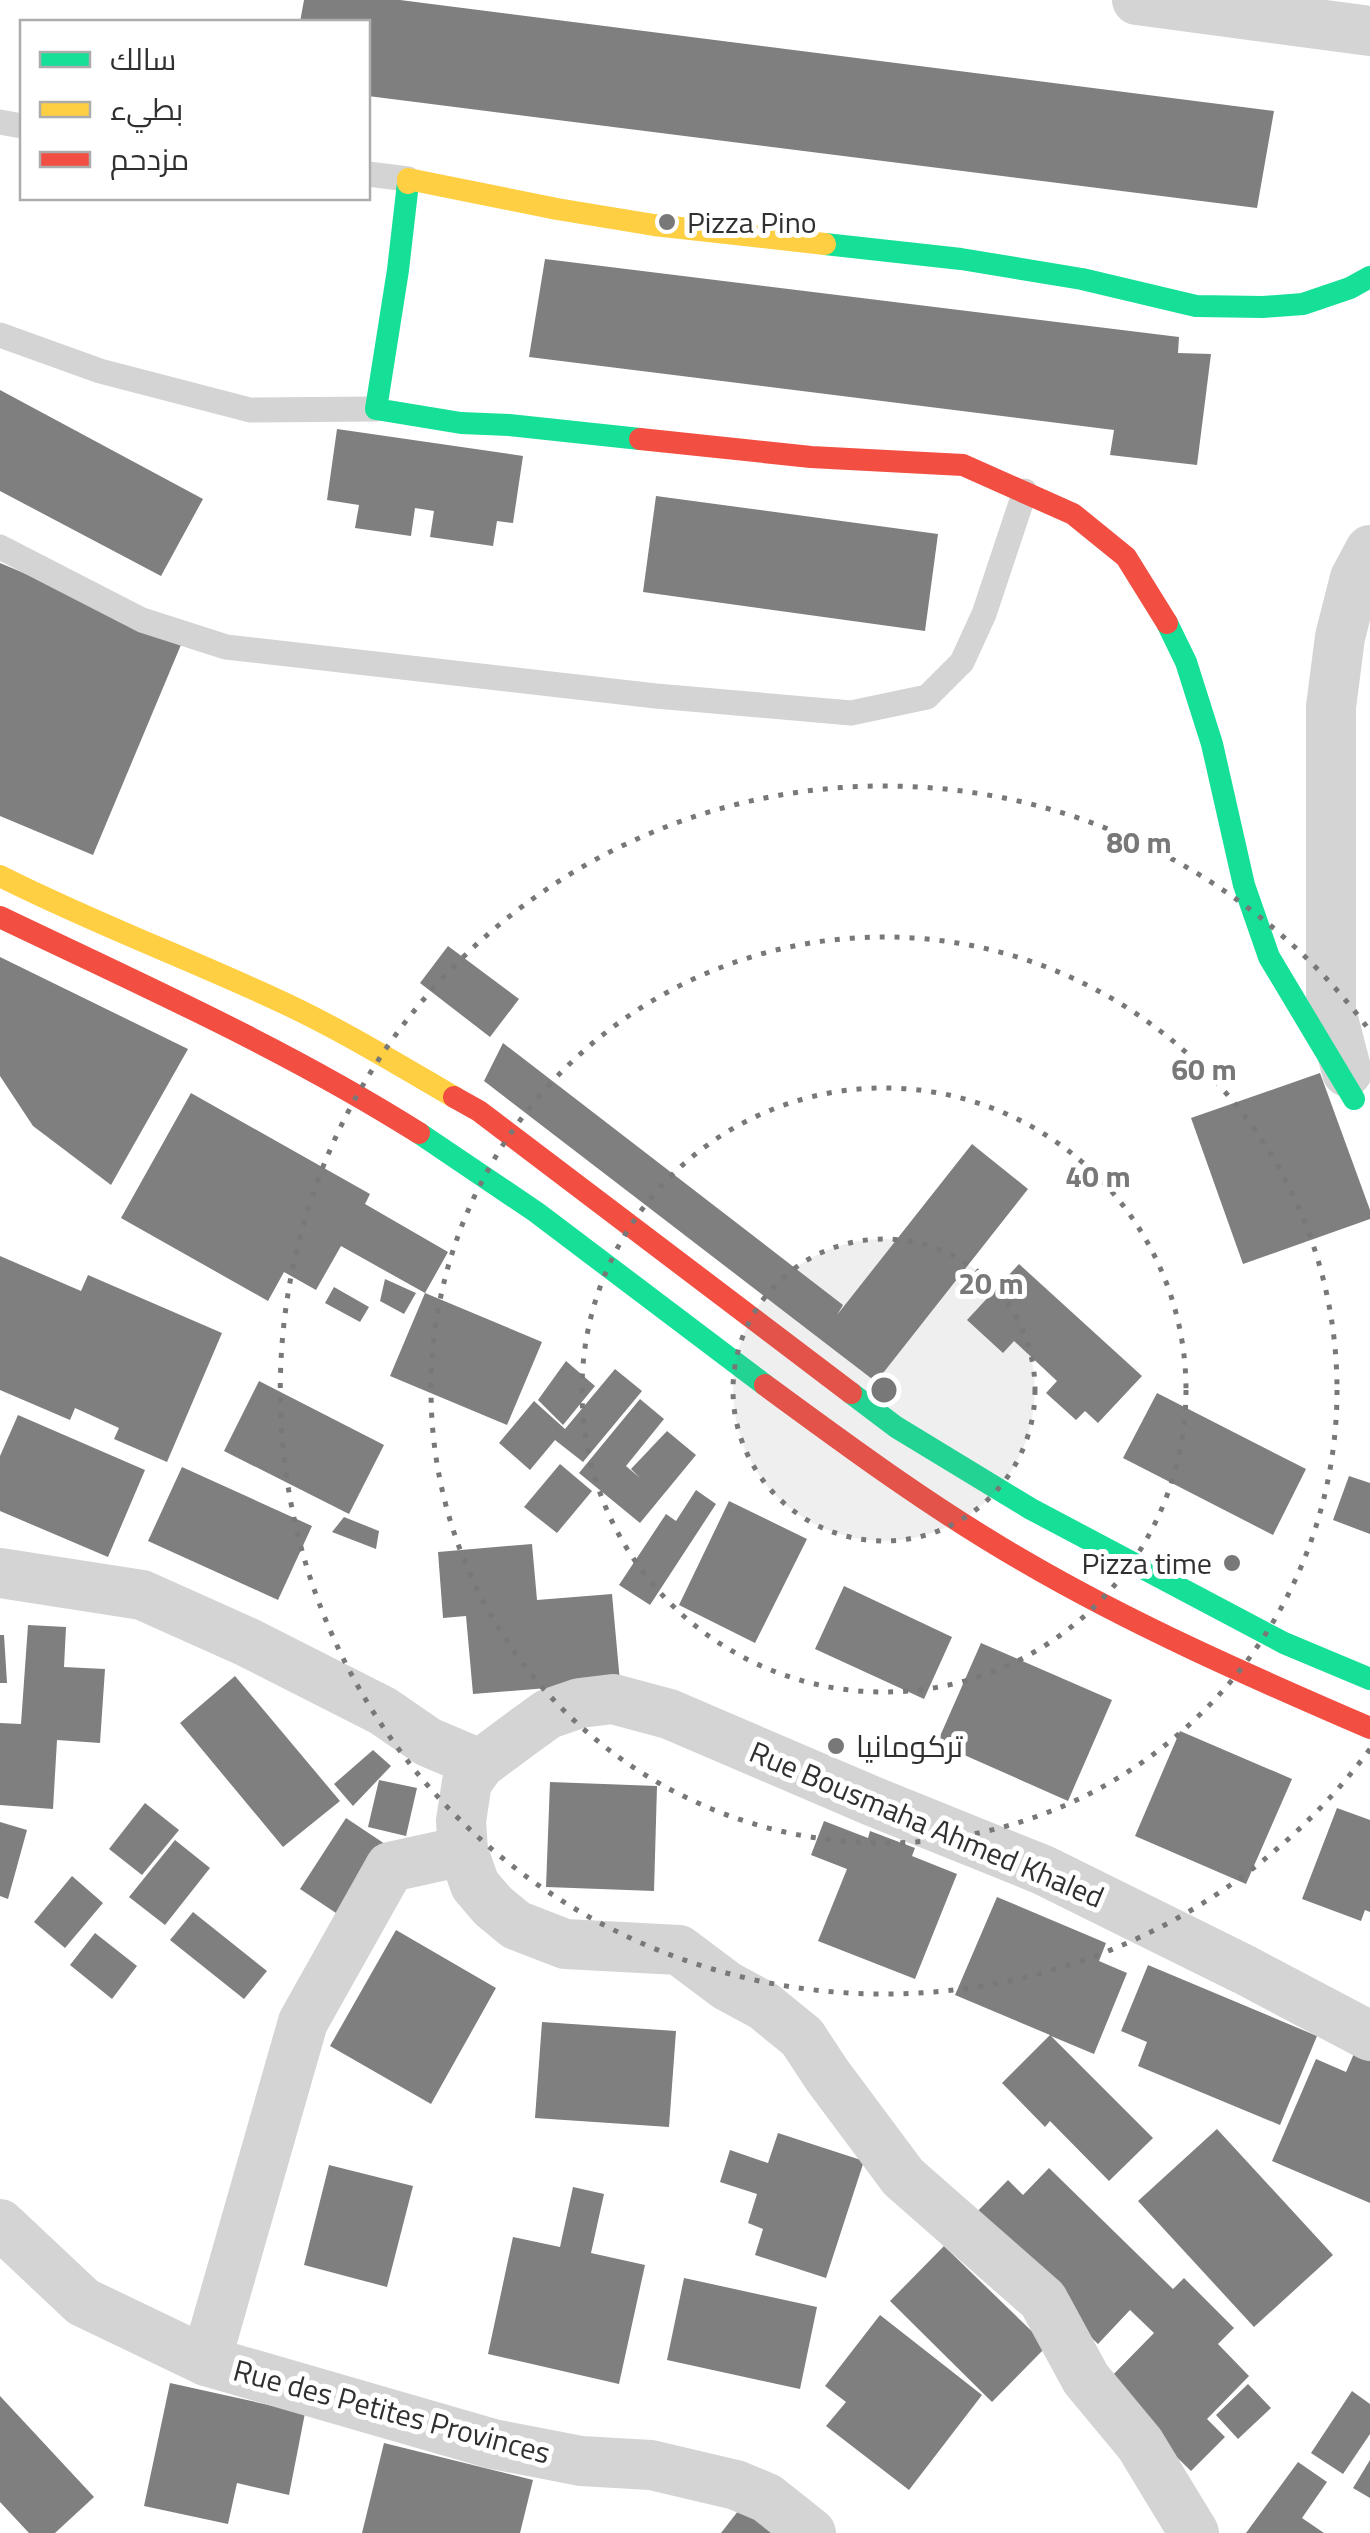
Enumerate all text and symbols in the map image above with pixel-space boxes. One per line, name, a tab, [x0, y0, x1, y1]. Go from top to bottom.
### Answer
legend	[20, 20, 370, 200]
text: سالك	[110, 36, 176, 82]
text: بطيء	[110, 86, 183, 133]
text: مزدحم	[110, 136, 189, 182]
place label: Pizza Pino	[687, 199, 817, 245]
marker: Pizza Pino	[656, 211, 678, 233]
text: 80 m	[1106, 819, 1172, 865]
text: 60 m	[1171, 1046, 1237, 1092]
text: 40 m	[1065, 1153, 1131, 1199]
text: 20 m	[958, 1260, 1024, 1306]
centre of rings	[866, 1372, 902, 1408]
place label: Pizza time	[1081, 1540, 1212, 1586]
marker: Pizza time	[1221, 1552, 1243, 1574]
place label: تركومانيا	[856, 1723, 963, 1769]
street label: Rue Bousmaha Ahmed Khaled	[743, 1728, 1111, 1920]
marker: تركومانيا	[825, 1735, 847, 1757]
street label: Rue des Petites Provinces	[228, 2347, 556, 2475]

